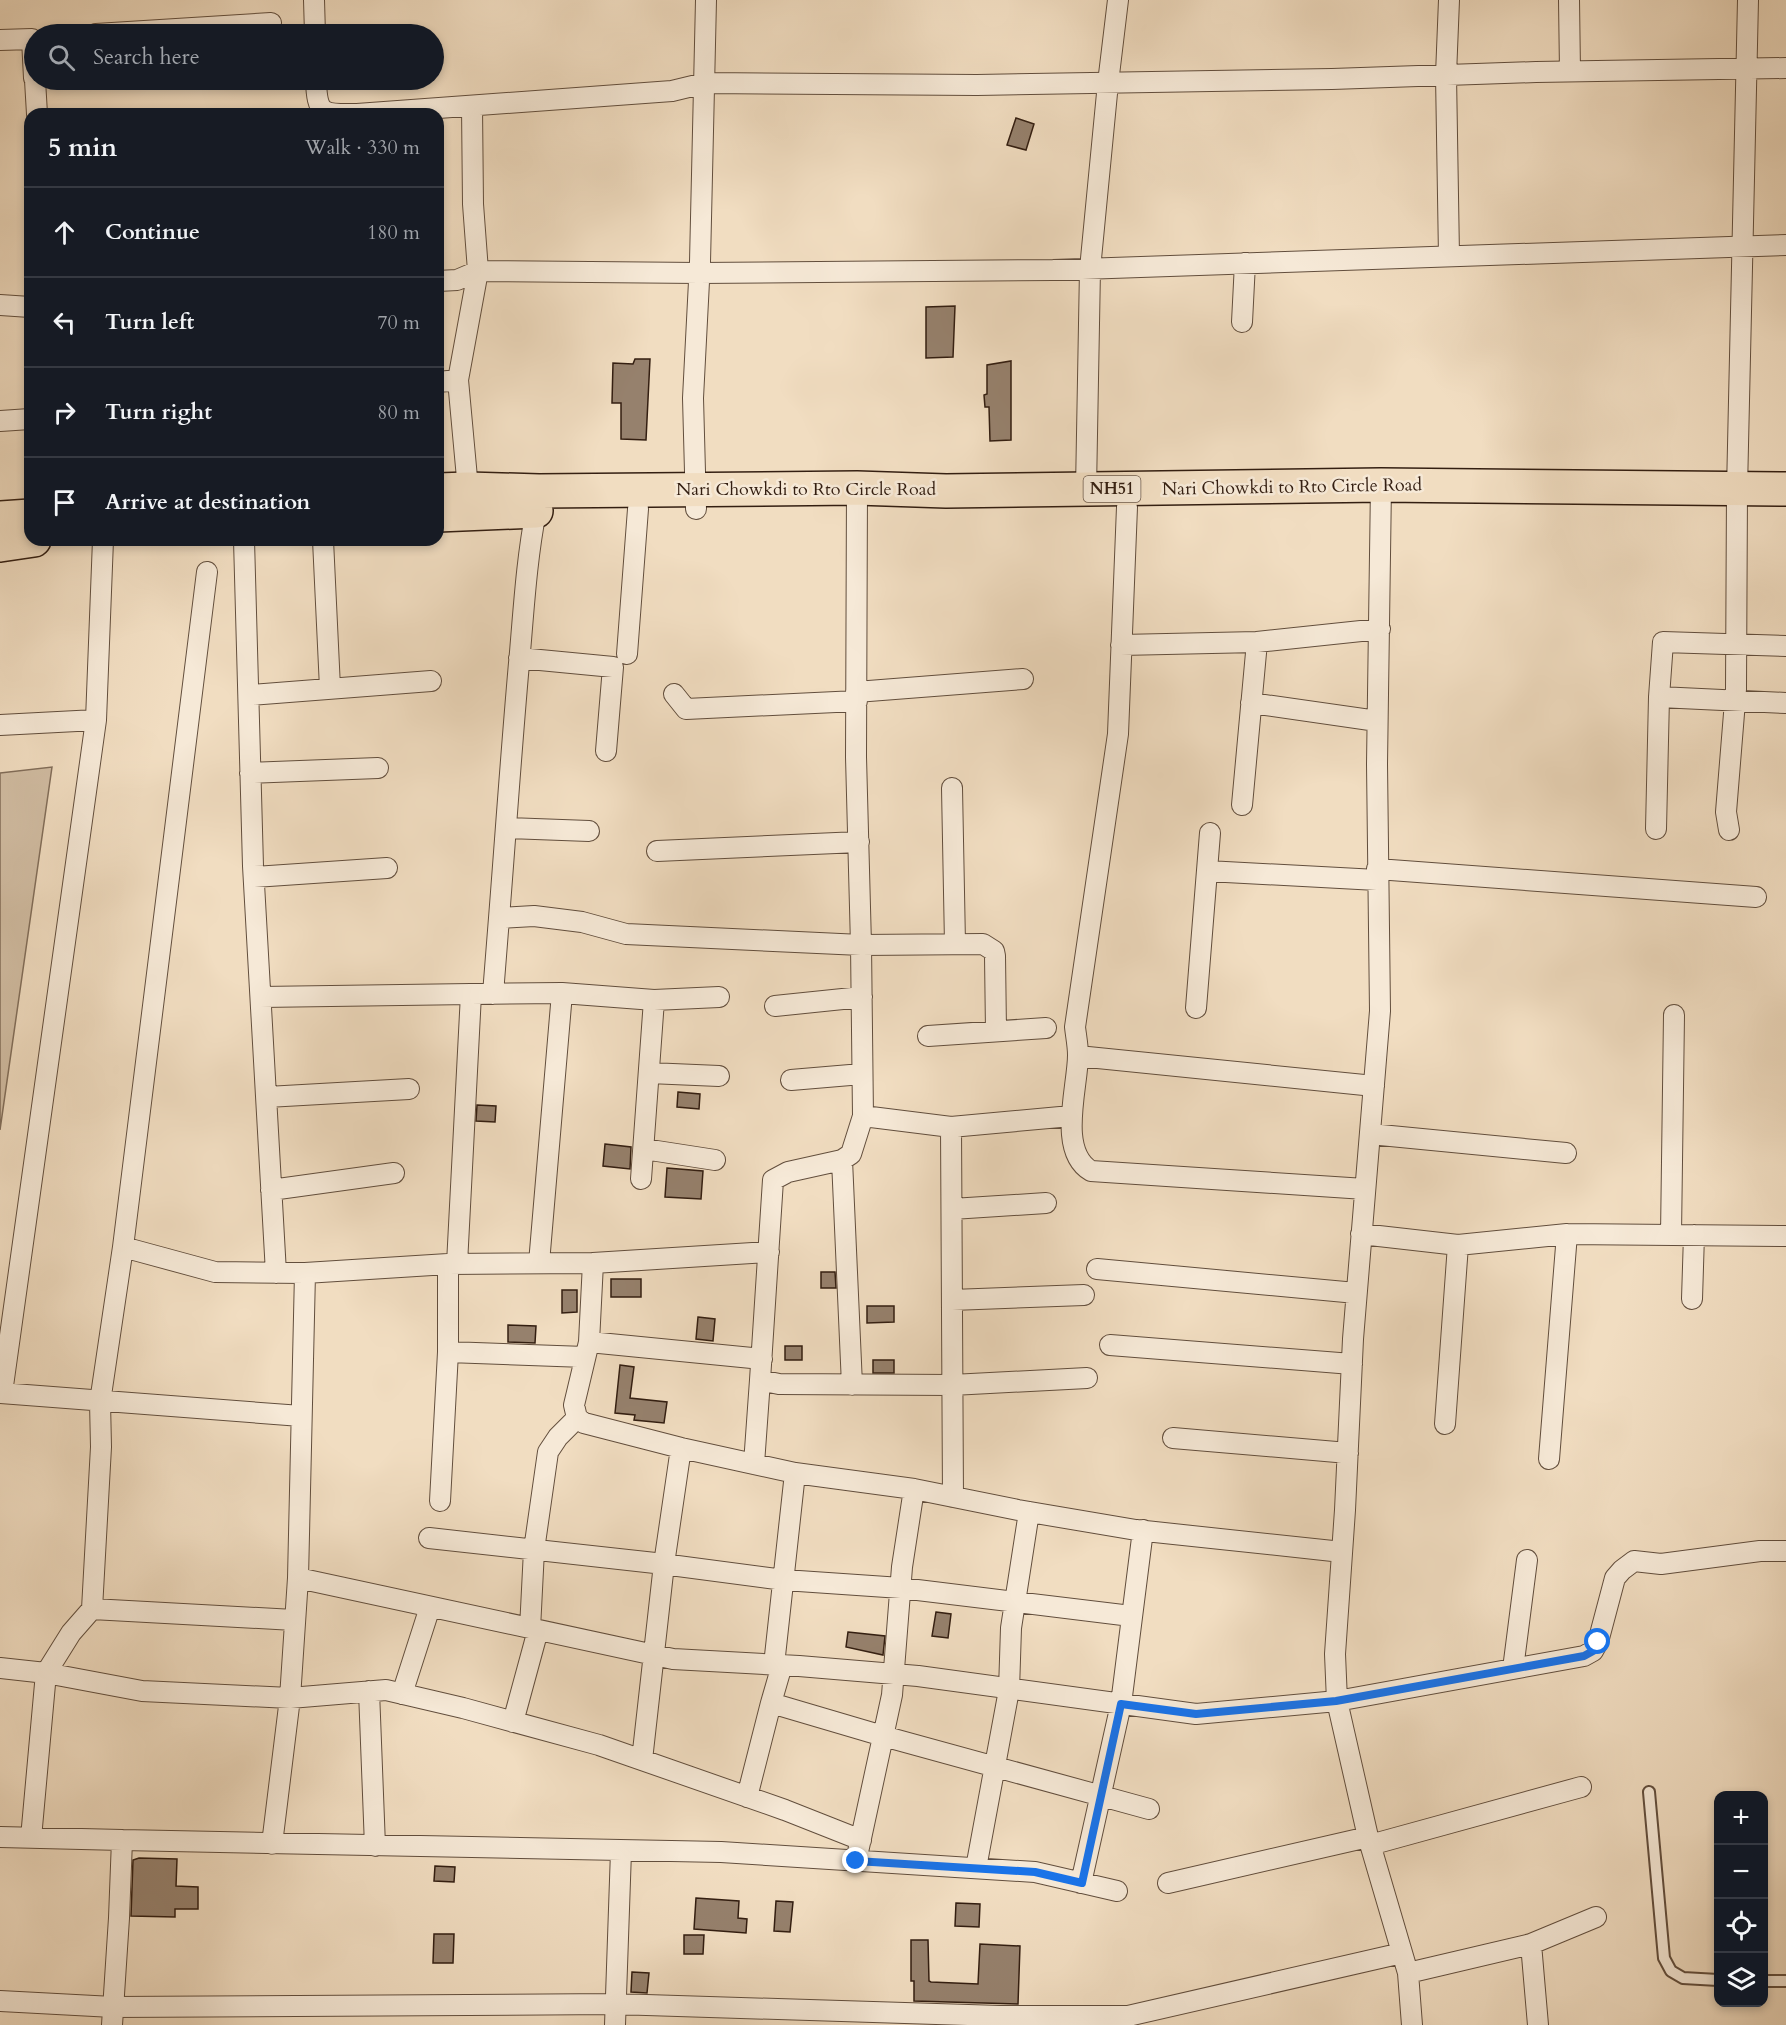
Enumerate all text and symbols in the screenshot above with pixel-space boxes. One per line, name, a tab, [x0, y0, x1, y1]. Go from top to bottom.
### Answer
search box	[24, 24, 444, 90]
icon: search	[45, 41, 78, 74]
text: Search here	[93, 42, 200, 72]
text: 5 min	[48, 130, 117, 165]
text: Walk · 330 m	[305, 134, 420, 161]
icon: ahead	[48, 216, 81, 249]
text: Continue	[105, 217, 200, 247]
text: 180 m	[367, 219, 420, 246]
icon: left	[48, 306, 81, 339]
text: Turn left	[105, 307, 194, 337]
text: 70 m	[377, 309, 420, 336]
icon: right	[48, 396, 81, 429]
text: Turn right	[105, 397, 212, 427]
text: 80 m	[377, 399, 420, 426]
street label: Nari Chowkdi to Rto Circle Road	[1162, 472, 1423, 502]
road number: NH51	[1084, 476, 1140, 502]
street label: Nari Chowkdi to Rto Circle Road	[676, 477, 937, 502]
icon: arrive	[48, 486, 81, 519]
text: Arrive at destination	[105, 487, 310, 517]
route start	[1584, 1628, 1610, 1654]
map controls	[1714, 1791, 1768, 2007]
button: +	[1714, 1791, 1768, 1845]
button: −	[1714, 1845, 1768, 1899]
route end	[842, 1847, 868, 1873]
button: locate	[1714, 1899, 1768, 1953]
button: layers	[1714, 1953, 1768, 2007]

